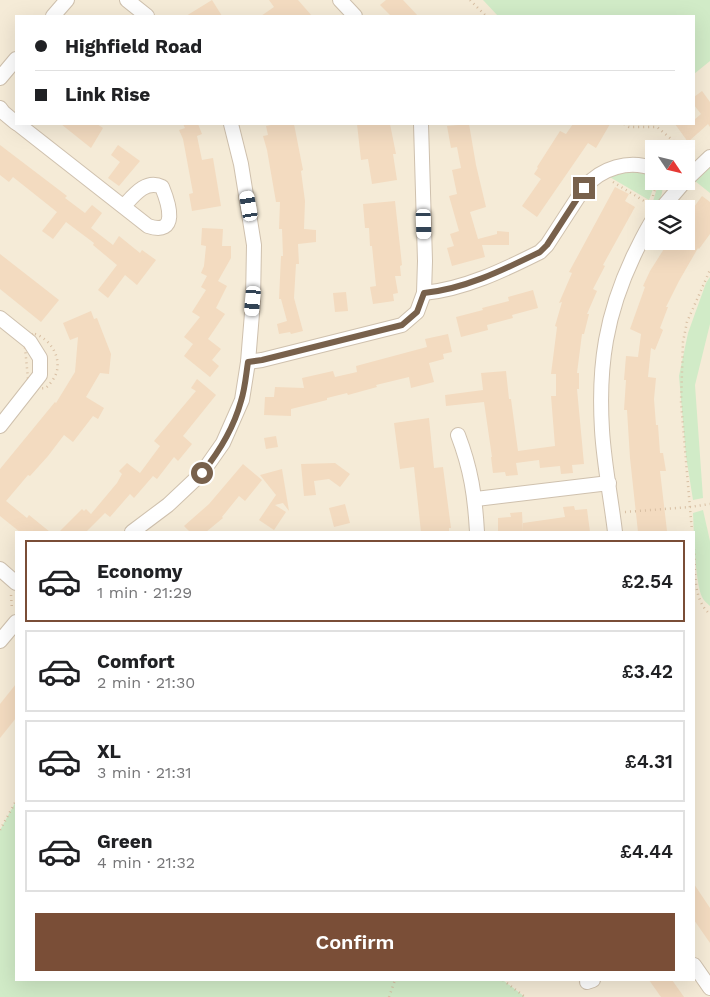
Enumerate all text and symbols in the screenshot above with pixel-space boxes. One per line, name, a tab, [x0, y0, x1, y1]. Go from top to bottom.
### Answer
text: Highfield Road	[65, 35, 202, 58]
text: Link Rise	[65, 83, 150, 106]
north arrow	[645, 140, 695, 190]
map controls	[645, 140, 695, 250]
route end	[573, 177, 595, 199]
car	[239, 190, 258, 222]
button: layers	[645, 200, 695, 250]
car	[415, 209, 432, 239]
car	[244, 285, 261, 317]
route start	[191, 462, 213, 484]
icon: car	[37, 559, 82, 604]
text: Economy	[97, 560, 182, 583]
text: £2.54	[622, 570, 673, 593]
text: 1 min · 21:29	[97, 583, 192, 602]
icon: car	[37, 649, 82, 694]
text: Comfort	[97, 650, 175, 673]
text: £3.42	[622, 660, 673, 683]
text: 2 min · 21:30	[97, 673, 195, 692]
icon: car	[37, 739, 82, 784]
text: XL	[97, 740, 121, 763]
text: £4.31	[625, 750, 673, 773]
text: 3 min · 21:31	[97, 763, 192, 782]
icon: car	[37, 829, 82, 874]
text: Green	[97, 830, 153, 853]
text: £4.44	[620, 840, 673, 863]
text: 4 min · 21:32	[97, 853, 195, 872]
button: Confirm	[35, 913, 675, 971]

